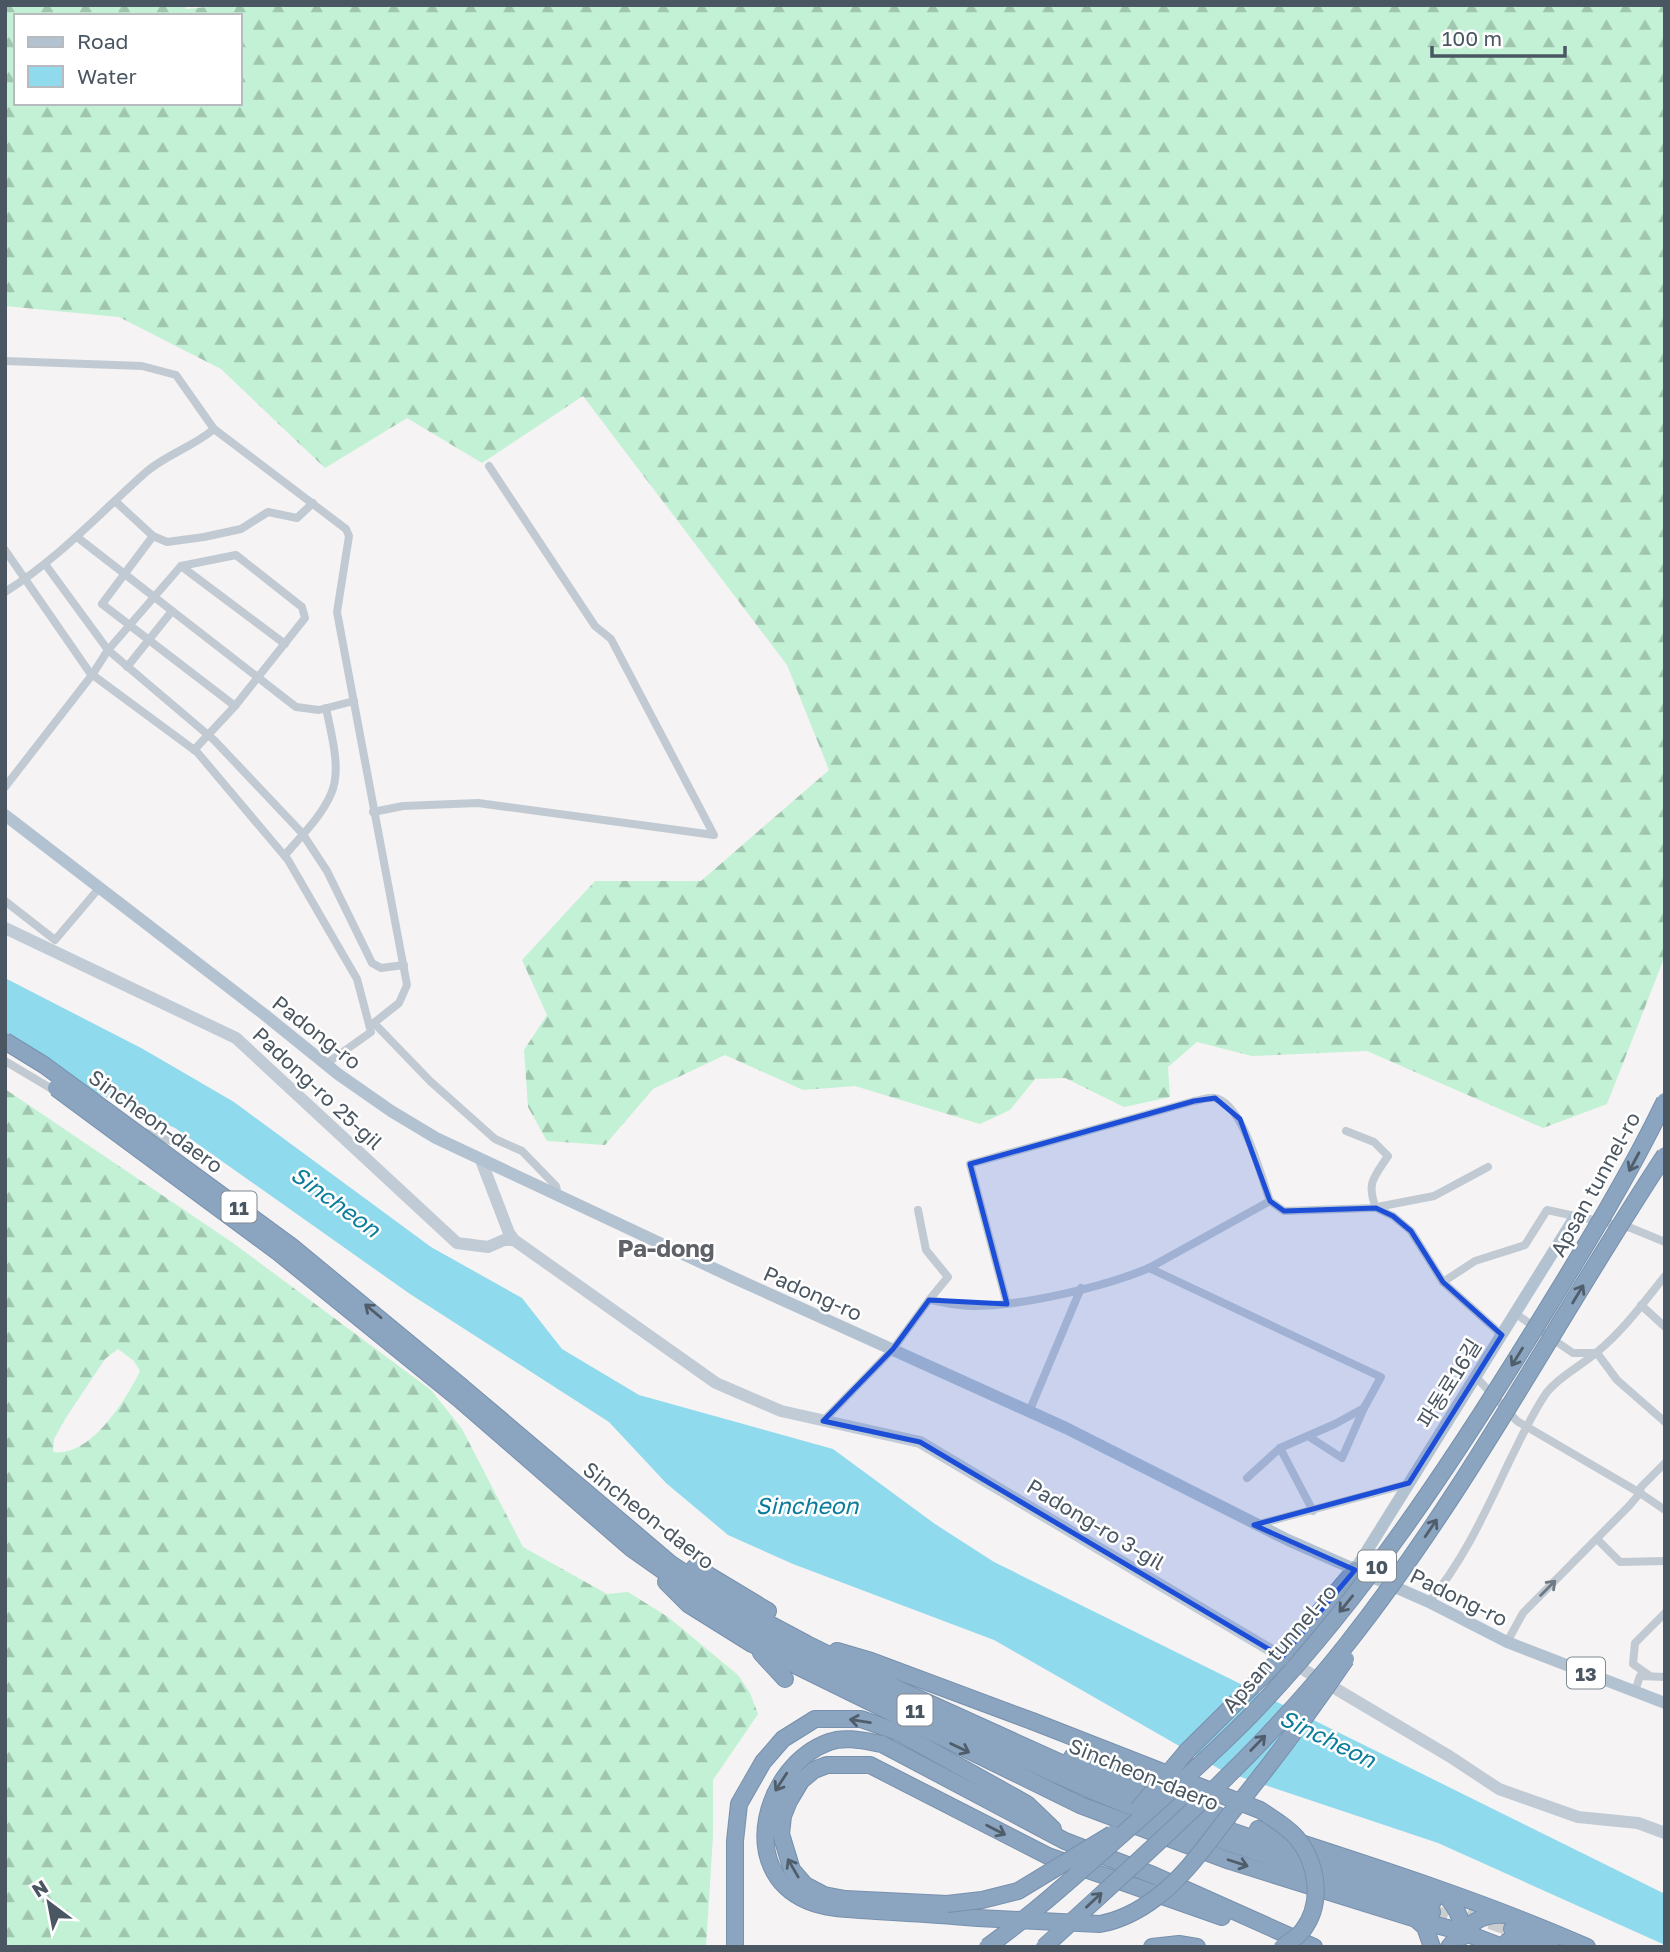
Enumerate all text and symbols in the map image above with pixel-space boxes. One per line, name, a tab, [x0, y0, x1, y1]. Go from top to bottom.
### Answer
legend	[14, 14, 242, 105]
scale bar	[1432, 14, 1565, 58]
text: 100 m	[1442, 25, 1502, 51]
text: Road	[77, 28, 128, 54]
text: Water	[77, 63, 137, 89]
street label: Padong-ro	[267, 989, 367, 1075]
street label: Padong-ro 25-gil	[248, 1021, 388, 1155]
street label: Sincheon-daero	[84, 1064, 228, 1178]
street label: Apsan tunnel-ro	[1544, 1107, 1646, 1261]
one-way arrow	[1627, 1151, 1641, 1171]
water label: Sincheon	[286, 1159, 387, 1243]
road number: 11	[222, 1191, 256, 1222]
district label: Pa-dong	[617, 1233, 715, 1262]
street label: Padong-ro	[760, 1260, 866, 1326]
one-way arrow	[1571, 1284, 1585, 1304]
one-way arrow	[364, 1303, 382, 1319]
street label: 파동로16길	[1411, 1334, 1487, 1432]
one-way arrow	[1510, 1346, 1524, 1366]
street label: Sincheon-daero	[578, 1456, 720, 1574]
street label: Padong-ro 3-gil	[1022, 1473, 1170, 1575]
water label: Sincheon	[756, 1491, 859, 1519]
one-way arrow	[1424, 1519, 1438, 1538]
road number: 10	[1358, 1550, 1396, 1582]
street label: Padong-ro	[1406, 1562, 1512, 1632]
street label: Apsan tunnel-ro	[1216, 1578, 1342, 1718]
one-way arrow	[1540, 1580, 1557, 1597]
one-way arrow	[1338, 1595, 1354, 1613]
road number: 13	[1567, 1658, 1605, 1688]
road number: 11	[898, 1694, 932, 1726]
water label: Sincheon	[1276, 1703, 1381, 1774]
one-way arrow	[849, 1714, 872, 1727]
street label: Sincheon-daero	[1065, 1732, 1223, 1816]
one-way arrow	[1249, 1735, 1266, 1752]
one-way arrow	[949, 1741, 970, 1755]
one-way arrow	[774, 1772, 788, 1791]
one-way arrow	[985, 1823, 1006, 1837]
one-way arrow	[786, 1858, 800, 1878]
one-way arrow	[1226, 1858, 1248, 1871]
north arrow	[14, 1868, 84, 1938]
text: N	[28, 1875, 52, 1902]
one-way arrow	[1085, 1892, 1102, 1909]

